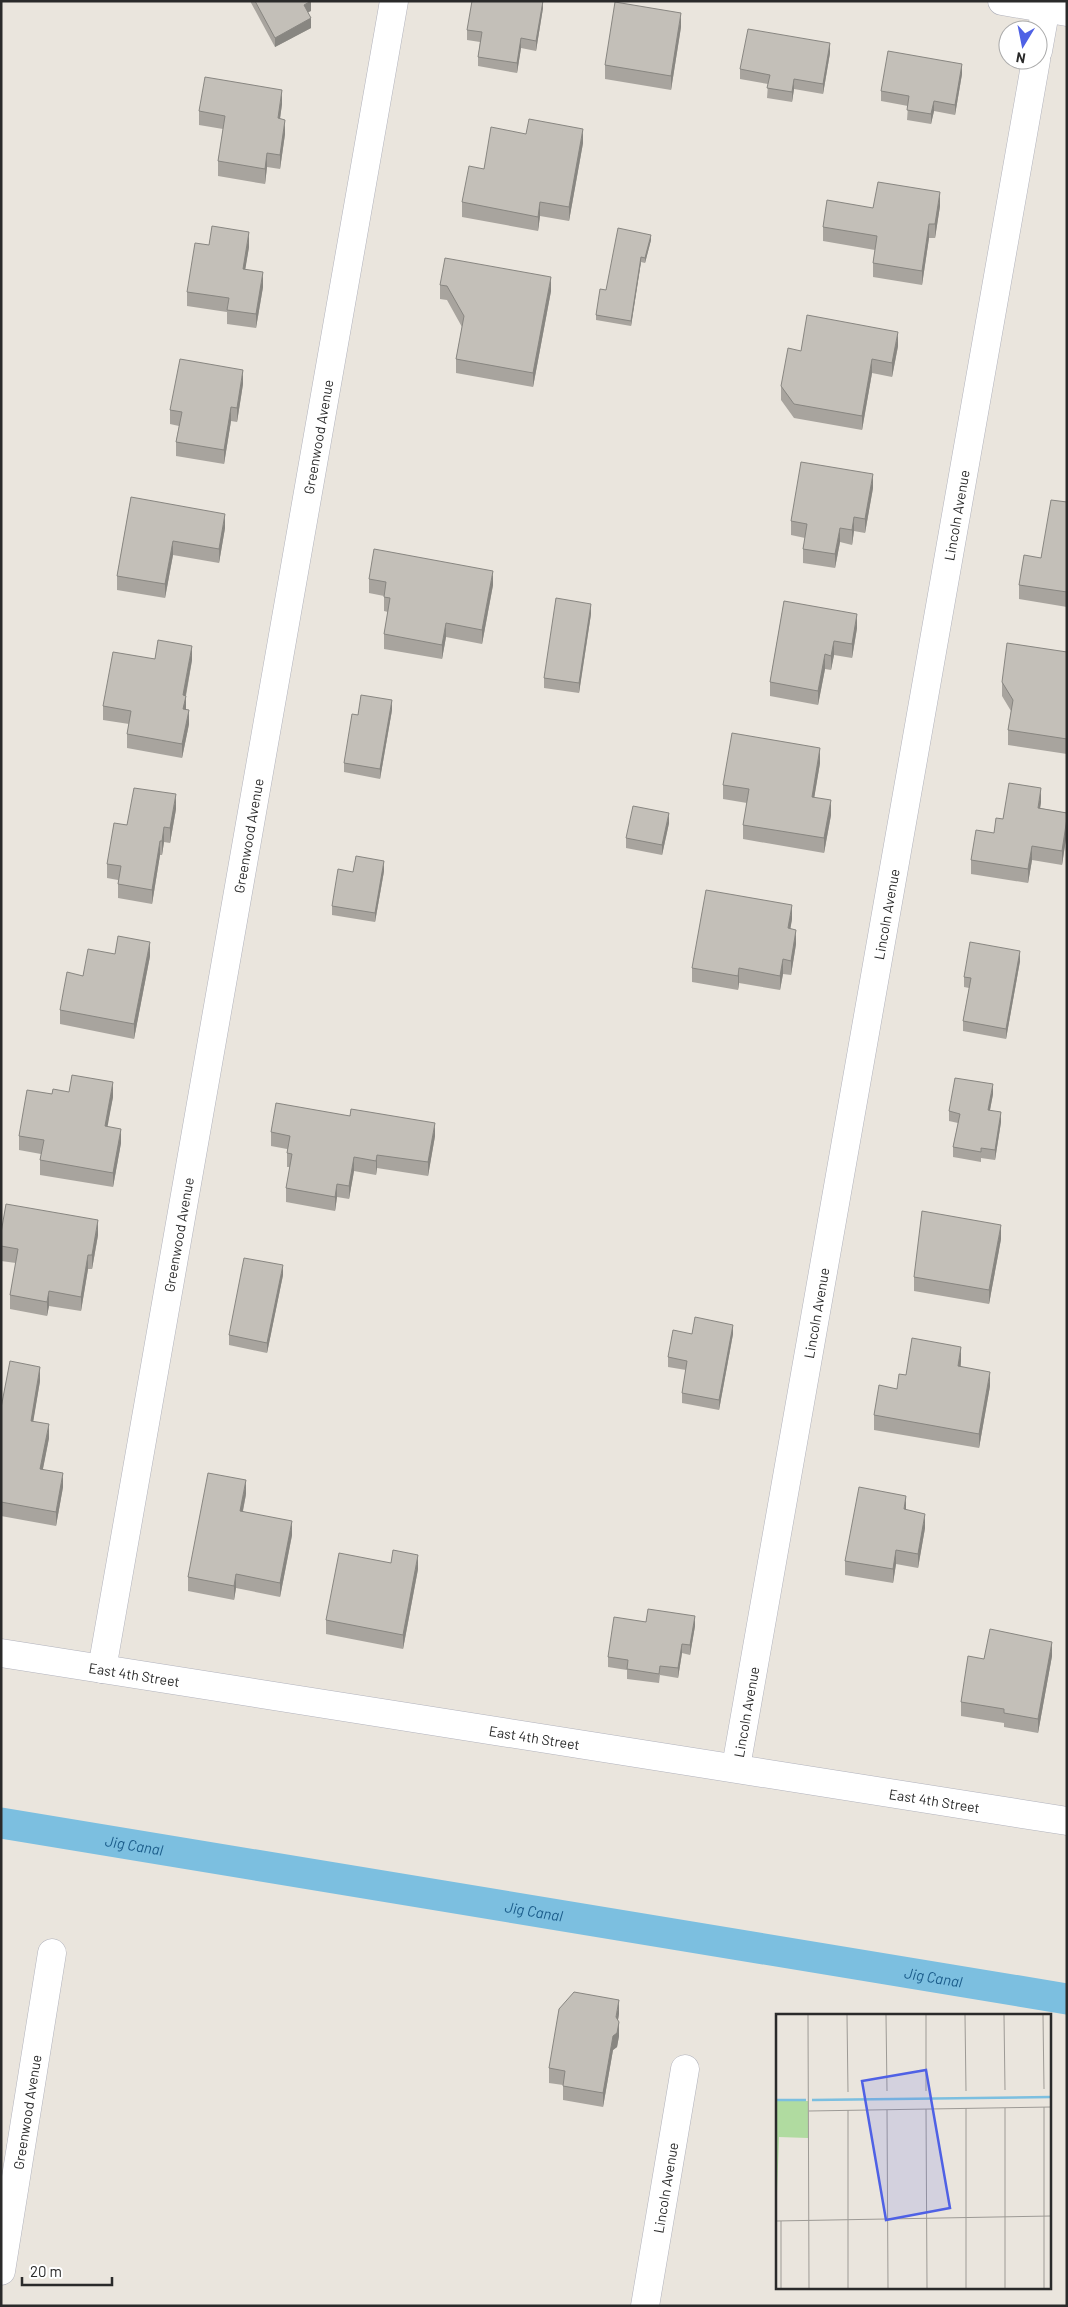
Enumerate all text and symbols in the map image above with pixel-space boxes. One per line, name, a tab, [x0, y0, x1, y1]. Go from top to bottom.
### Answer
north arrow	[998, 20, 1048, 70]
text: N	[1015, 49, 1027, 67]
street label: Greenwood Avenue	[299, 378, 336, 495]
street label: Lincoln Avenue	[940, 468, 972, 562]
street label: Greenwood Avenue	[229, 777, 266, 894]
street label: Lincoln Avenue	[870, 867, 902, 961]
street label: Greenwood Avenue	[160, 1176, 196, 1293]
street label: Lincoln Avenue	[799, 1266, 832, 1360]
street label: East 4th Street	[88, 1658, 181, 1690]
street label: Lincoln Avenue	[729, 1665, 762, 1759]
street label: East 4th Street	[488, 1722, 581, 1753]
street label: East 4th Street	[888, 1785, 981, 1816]
water label: Jig Canal	[104, 1831, 165, 1859]
water label: Jig Canal	[503, 1897, 565, 1925]
water label: Jig Canal	[903, 1963, 964, 1991]
inset map	[776, 2014, 1050, 2290]
street label: Greenwood Avenue	[9, 2053, 44, 2171]
street label: Lincoln Avenue	[649, 2141, 681, 2234]
scale bar	[22, 2254, 112, 2286]
text: 20 m	[30, 2262, 62, 2280]

